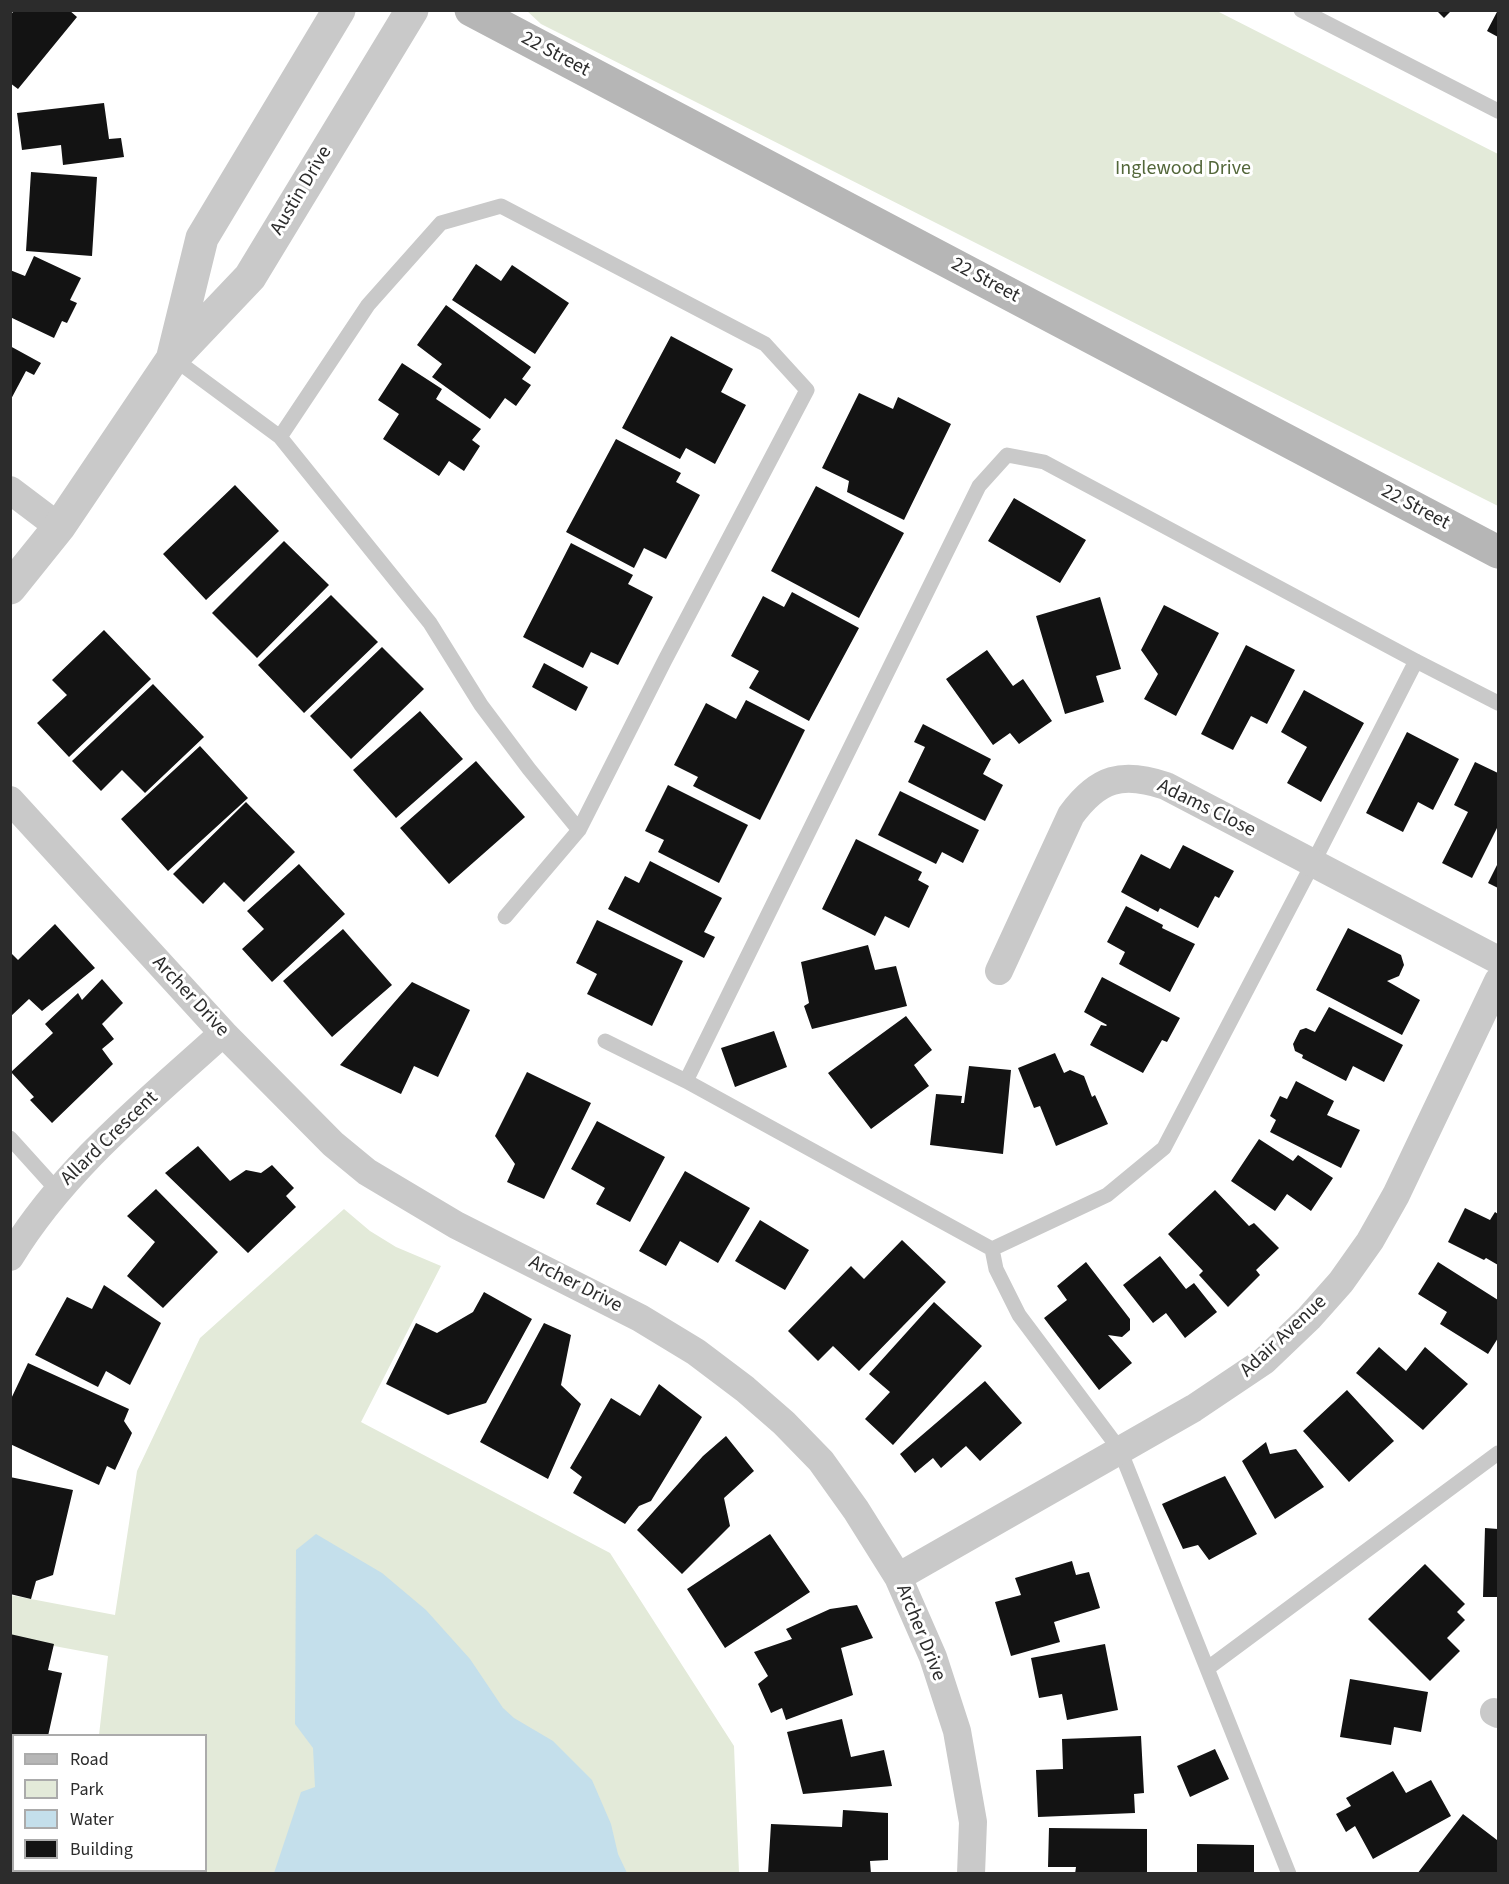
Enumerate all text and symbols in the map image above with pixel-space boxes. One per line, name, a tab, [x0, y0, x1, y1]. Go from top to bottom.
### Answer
street label: 22 Street	[517, 27, 593, 83]
street label: Austin Drive	[266, 142, 338, 240]
park label: Inglewood Drive	[1115, 158, 1251, 182]
street label: 22 Street	[947, 253, 1023, 309]
street label: 22 Street	[1377, 480, 1453, 536]
street label: Adams Close	[1153, 775, 1259, 843]
street label: Archer Drive	[147, 952, 233, 1042]
street label: Allard Crescent	[56, 1087, 164, 1191]
street label: Archer Drive	[524, 1251, 626, 1319]
street label: Adair Avenue	[1236, 1291, 1332, 1383]
street label: Archer Drive	[890, 1581, 950, 1685]
legend	[12, 1734, 207, 1872]
text: Road	[70, 1747, 109, 1772]
text: Park	[70, 1777, 104, 1802]
text: Water	[70, 1807, 114, 1832]
text: Building	[70, 1837, 133, 1862]

